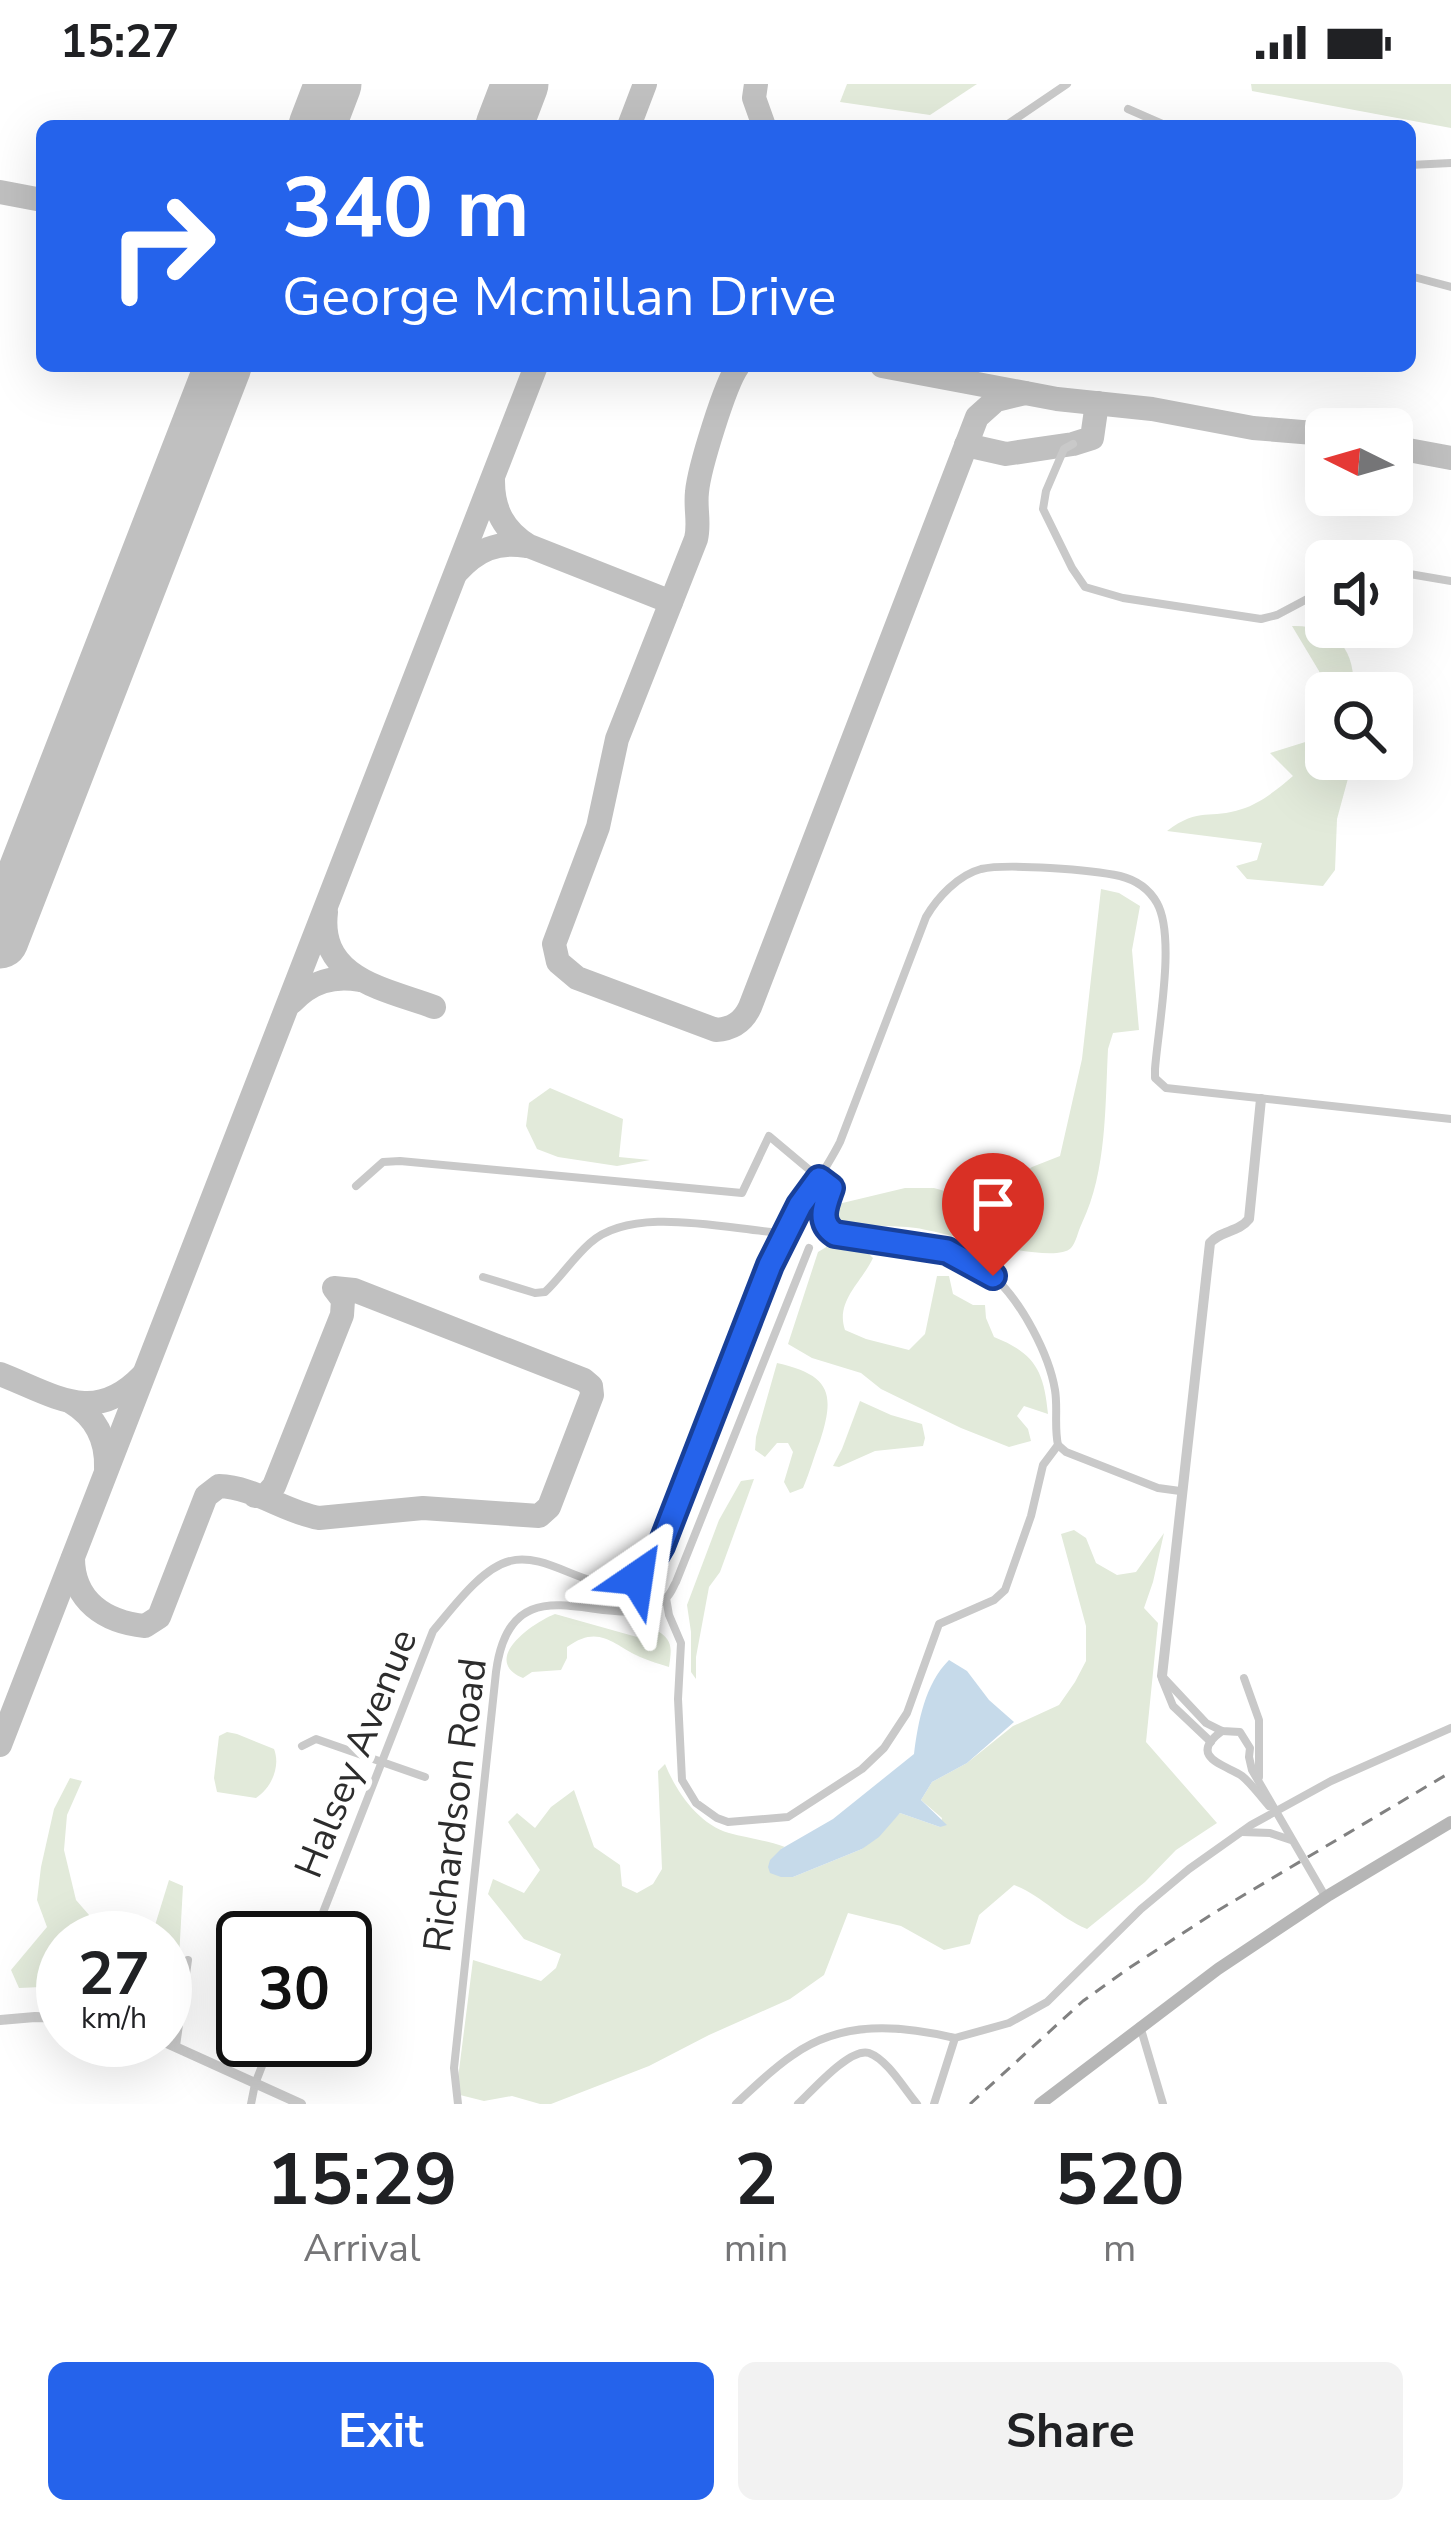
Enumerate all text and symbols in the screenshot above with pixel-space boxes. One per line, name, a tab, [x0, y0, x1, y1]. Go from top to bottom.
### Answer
text: 15:27	[60, 12, 179, 73]
text: 340 m	[282, 151, 530, 266]
icon: right	[84, 168, 240, 324]
text: George Mcmillan Drive	[282, 260, 836, 334]
north arrow	[1305, 408, 1413, 516]
map controls	[1305, 408, 1413, 780]
button: sound	[1305, 540, 1413, 648]
button: search	[1305, 672, 1413, 780]
pin	[942, 1153, 1044, 1276]
icon: arrive	[960, 1171, 1026, 1237]
position arrow	[574, 1515, 700, 1641]
street label: Halsey Avenue	[282, 1621, 430, 1886]
street label: Richardson Road	[411, 1655, 500, 1955]
speed limit sign: 30	[216, 1911, 372, 2067]
text: 27	[78, 1933, 150, 2015]
text: km/h	[81, 1998, 147, 2039]
text: 15:29	[267, 2131, 457, 2229]
text: 2	[734, 2131, 778, 2229]
text: 520	[1055, 2131, 1184, 2229]
text: Arrival	[303, 2222, 421, 2275]
text: min	[724, 2222, 788, 2275]
text: m	[1103, 2222, 1136, 2275]
button: Exit	[48, 2362, 714, 2500]
button: Share	[738, 2362, 1403, 2500]

